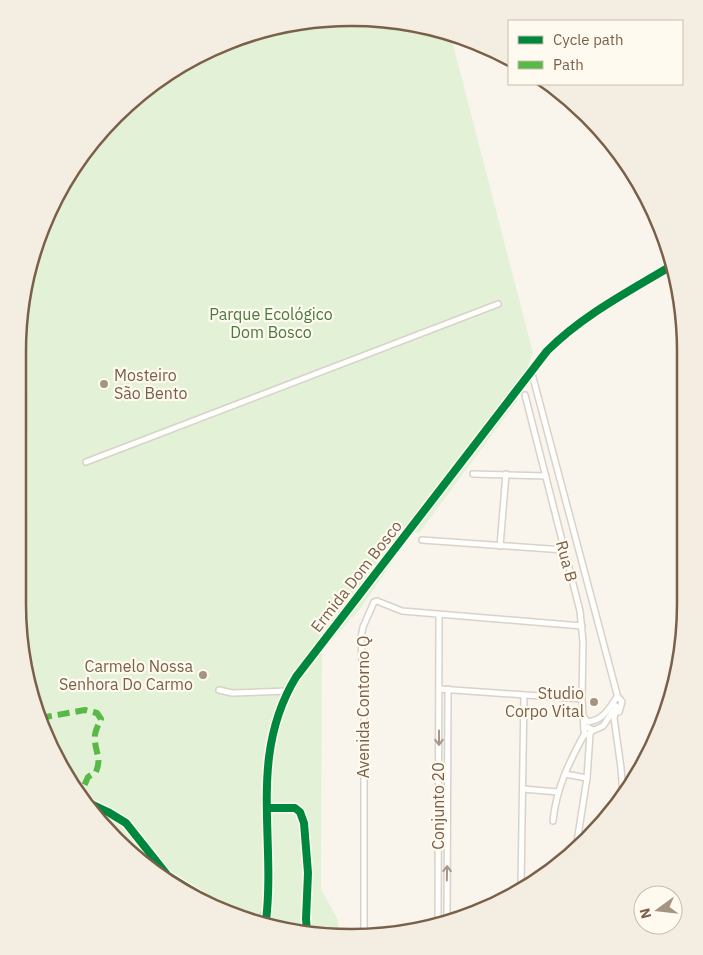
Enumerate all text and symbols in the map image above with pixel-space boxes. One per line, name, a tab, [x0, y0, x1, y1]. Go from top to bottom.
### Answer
legend	[508, 20, 683, 85]
text: Cycle path	[553, 30, 624, 49]
text: Path	[553, 55, 584, 74]
park label: Parque Ecológico Dom Bosco	[209, 304, 333, 342]
place label: Mosteiro São Bento	[114, 365, 187, 403]
marker: Mosteiro São Bento	[98, 378, 110, 390]
street label: Ermida Dom Bosco	[306, 516, 406, 636]
street label: Rua B	[552, 538, 582, 584]
street label: Avenida Contorno Q	[353, 636, 373, 778]
place label: Carmelo Nossa Senhora Do Carmo	[59, 656, 193, 694]
marker: Carmelo Nossa Senhora Do Carmo	[197, 669, 209, 681]
place label: Studio Corpo Vital	[505, 683, 584, 721]
marker: Studio Corpo Vital	[588, 696, 600, 708]
one-way arrow	[434, 729, 444, 745]
street label: Conjunto 20	[428, 762, 448, 850]
one-way arrow	[443, 866, 452, 882]
north arrow	[633, 885, 683, 935]
text: N	[635, 906, 655, 921]

